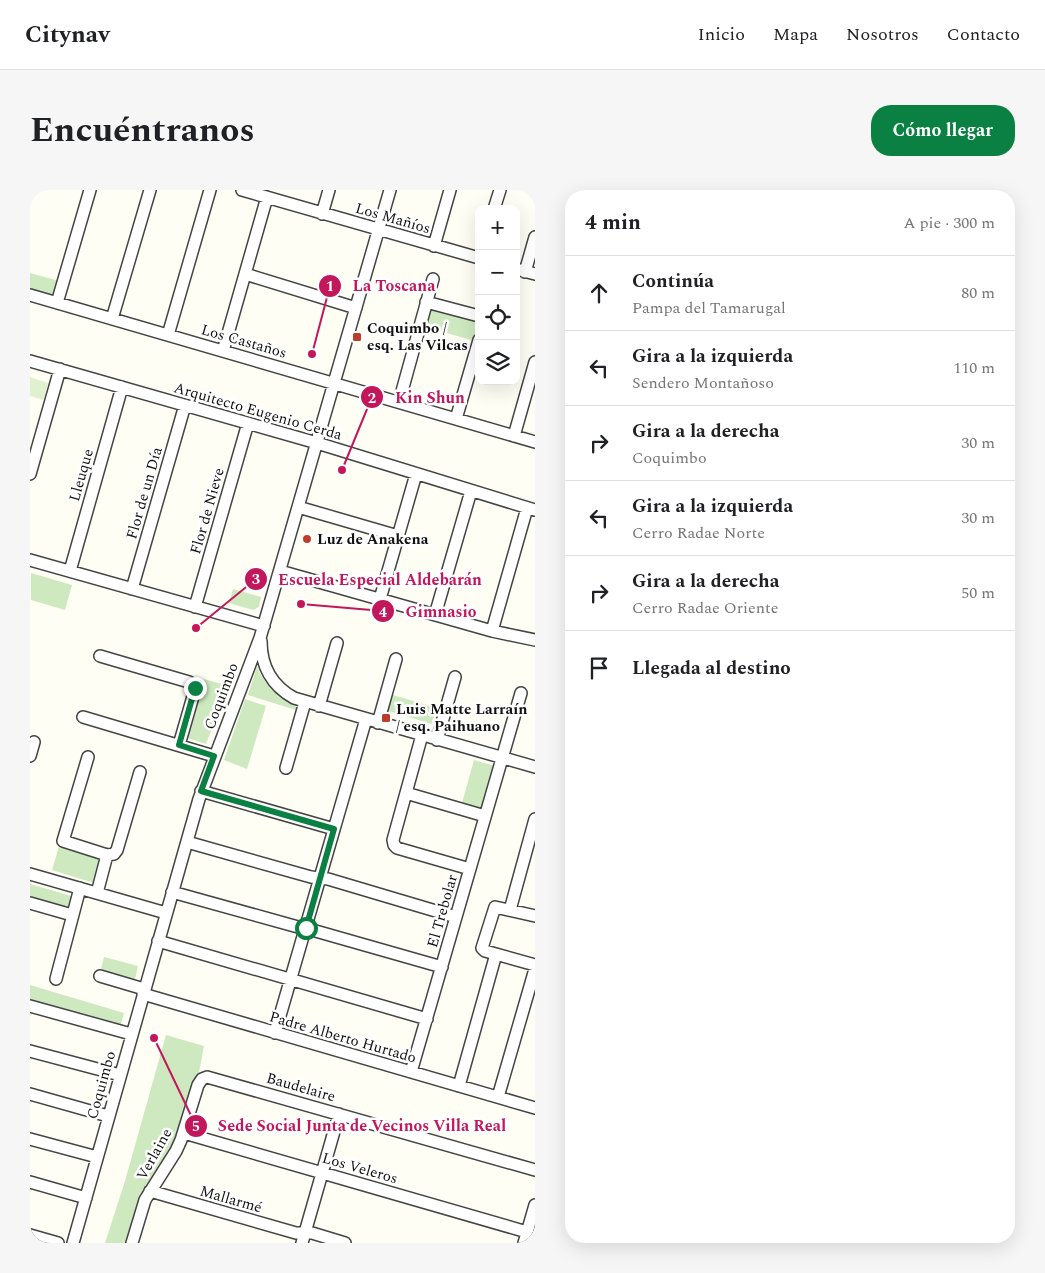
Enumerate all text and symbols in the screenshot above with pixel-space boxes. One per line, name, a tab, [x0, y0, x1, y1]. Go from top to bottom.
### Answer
text: Citynav	[25, 17, 110, 53]
text: Inicio	[698, 21, 745, 48]
text: Mapa	[773, 21, 818, 48]
text: Nosotros	[846, 21, 919, 48]
text: Contacto	[947, 21, 1020, 48]
text: Encuéntranos	[30, 104, 255, 157]
button: Cómo llegar	[871, 105, 1015, 156]
street label: Los Mañíos	[352, 197, 433, 240]
map controls	[475, 205, 520, 385]
button: +	[475, 205, 520, 250]
text: 4 min	[585, 207, 641, 239]
text: A pie · 300 m	[903, 211, 995, 235]
button: −	[475, 250, 520, 295]
text: Continúa	[632, 267, 714, 296]
callout: La Toscana	[318, 270, 446, 301]
text: La Toscana	[353, 274, 436, 298]
text: 1	[326, 275, 334, 298]
icon: ahead	[585, 279, 613, 307]
text: 80 m	[961, 281, 995, 305]
button: locate	[475, 295, 520, 340]
text: Pampa del Tamarugal	[632, 296, 786, 320]
place label: Coquimbo / esq. Las Vilcas	[367, 317, 468, 357]
street label: Los Castaños	[198, 318, 289, 365]
marker: Coquimbo / esq. Las Vilcas	[351, 331, 363, 343]
button: layers	[475, 340, 520, 385]
text: Gira a la izquierda	[632, 342, 793, 371]
icon: left	[585, 354, 613, 382]
text: 110 m	[953, 356, 995, 380]
text: Sendero Montañoso	[632, 371, 774, 395]
street label: Arquitecto Eugenio Cerda	[171, 376, 345, 447]
callout: Kin Shun	[360, 382, 475, 413]
text: Kin Shun	[395, 386, 465, 410]
text: 2	[368, 387, 376, 410]
text: Gira a la derecha	[632, 417, 779, 446]
icon: right	[585, 429, 613, 457]
text: 30 m	[961, 431, 995, 455]
street label: Flor de un Día	[120, 444, 169, 542]
street label: Lleuque	[63, 446, 100, 504]
text: Coquimbo	[632, 446, 707, 470]
street label: Flor de Nieve	[184, 465, 231, 557]
text: Gira a la izquierda	[632, 492, 793, 521]
icon: left	[585, 504, 613, 532]
text: 30 m	[961, 506, 995, 530]
text: Cerro Radae Norte	[632, 521, 765, 545]
place label: Luz de Anakena	[317, 528, 429, 551]
marker: Luz de Anakena	[301, 533, 313, 545]
callout: Escuela Especial Aldebarán	[243, 564, 492, 595]
text: Gira a la derecha	[632, 567, 779, 596]
text: 3	[252, 568, 260, 591]
text: Escuela Especial Aldebarán	[278, 568, 482, 592]
icon: right	[585, 579, 613, 607]
text: 50 m	[961, 581, 995, 605]
callout: Gimnasio	[371, 596, 487, 627]
text: Cerro Radae Oriente	[632, 596, 779, 620]
text: Gimnasio	[405, 600, 477, 624]
text: 4	[379, 601, 388, 624]
icon: arrive	[585, 654, 613, 682]
text: Llegada al destino	[632, 654, 791, 683]
street label: Coquimbo	[198, 659, 245, 733]
route end	[184, 677, 207, 700]
place label: Luis Matte Larraín / esq. Paihuano	[396, 698, 527, 738]
marker: Luis Matte Larraín / esq. Paihuano	[380, 712, 392, 724]
street label: El Trebolar	[421, 872, 464, 950]
route start	[295, 917, 318, 940]
street label: Padre Alberto Hurtado	[267, 1005, 419, 1069]
street label: Coquimbo	[81, 1048, 122, 1122]
street label: Baudelaire	[264, 1067, 338, 1108]
callout: Sede Social Junta de Vecinos Villa Real	[183, 1110, 516, 1141]
text: Sede Social Junta de Vecinos Villa Real	[218, 1114, 506, 1138]
text: 5	[192, 1115, 200, 1138]
street label: Verlaine	[131, 1124, 178, 1184]
street label: Los Veleros	[319, 1147, 400, 1190]
street label: Mallarmé	[197, 1180, 265, 1219]

